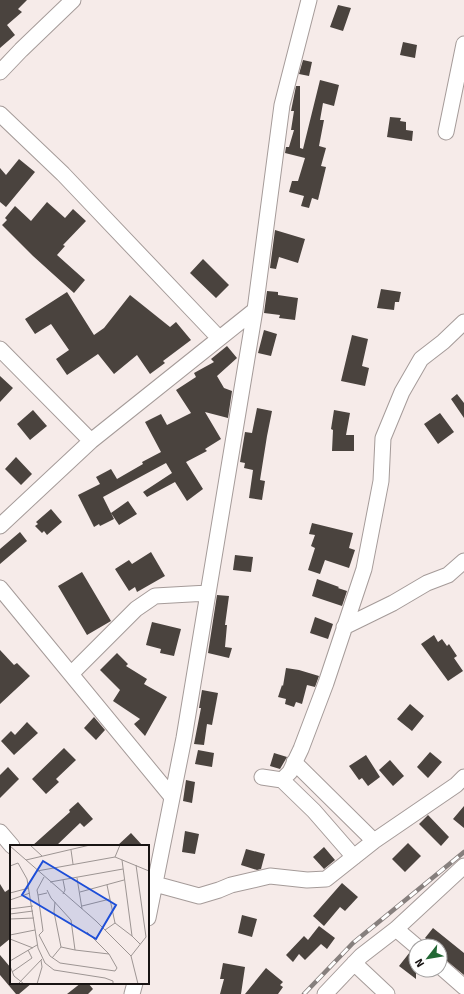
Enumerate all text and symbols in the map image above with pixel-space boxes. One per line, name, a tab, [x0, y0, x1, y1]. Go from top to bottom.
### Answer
inset map	[10, 845, 149, 984]
north arrow	[408, 938, 448, 978]
text: N	[412, 956, 427, 970]

